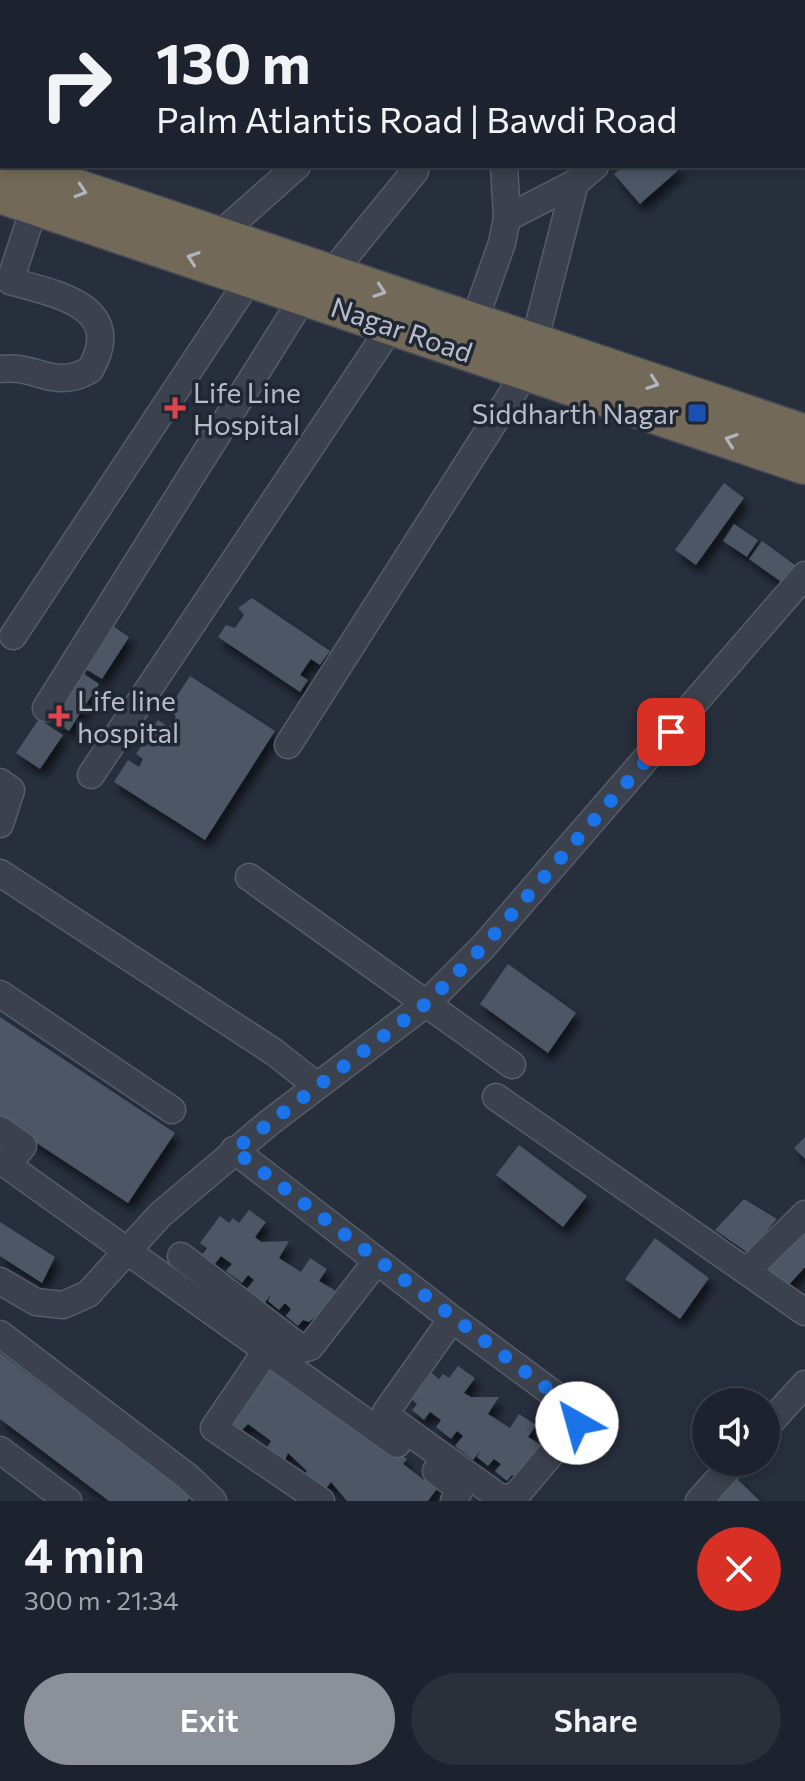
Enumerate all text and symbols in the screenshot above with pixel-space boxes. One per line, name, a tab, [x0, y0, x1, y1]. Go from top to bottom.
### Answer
text: 130 m	[156, 27, 311, 96]
icon: right	[24, 32, 128, 136]
text: Palm Atlantis Road | Bawdi Road	[156, 96, 677, 140]
one-way arrow	[73, 181, 87, 197]
one-way arrow	[187, 252, 201, 268]
one-way arrow	[372, 282, 386, 298]
street label: Nagar Road	[327, 289, 477, 369]
one-way arrow	[645, 374, 659, 390]
place label: Life Line Hospital	[193, 375, 301, 441]
place label: Siddharth Nagar	[472, 396, 679, 430]
marker: Life Line Hospital	[164, 397, 186, 419]
marker: Siddharth Nagar	[686, 402, 708, 424]
one-way arrow	[725, 433, 739, 449]
place label: Life line hospital	[77, 683, 179, 749]
pin	[637, 698, 705, 766]
marker: Life line hospital	[48, 705, 70, 727]
icon: arrive	[649, 710, 693, 754]
position arrow	[535, 1381, 619, 1465]
map controls	[692, 1388, 780, 1476]
button: sound	[692, 1388, 780, 1476]
text: 4 min	[24, 1524, 145, 1583]
button: close	[697, 1527, 781, 1611]
text: 300 m · 21:34	[24, 1584, 179, 1615]
button: Exit	[24, 1673, 395, 1765]
button: Share	[411, 1673, 781, 1765]

